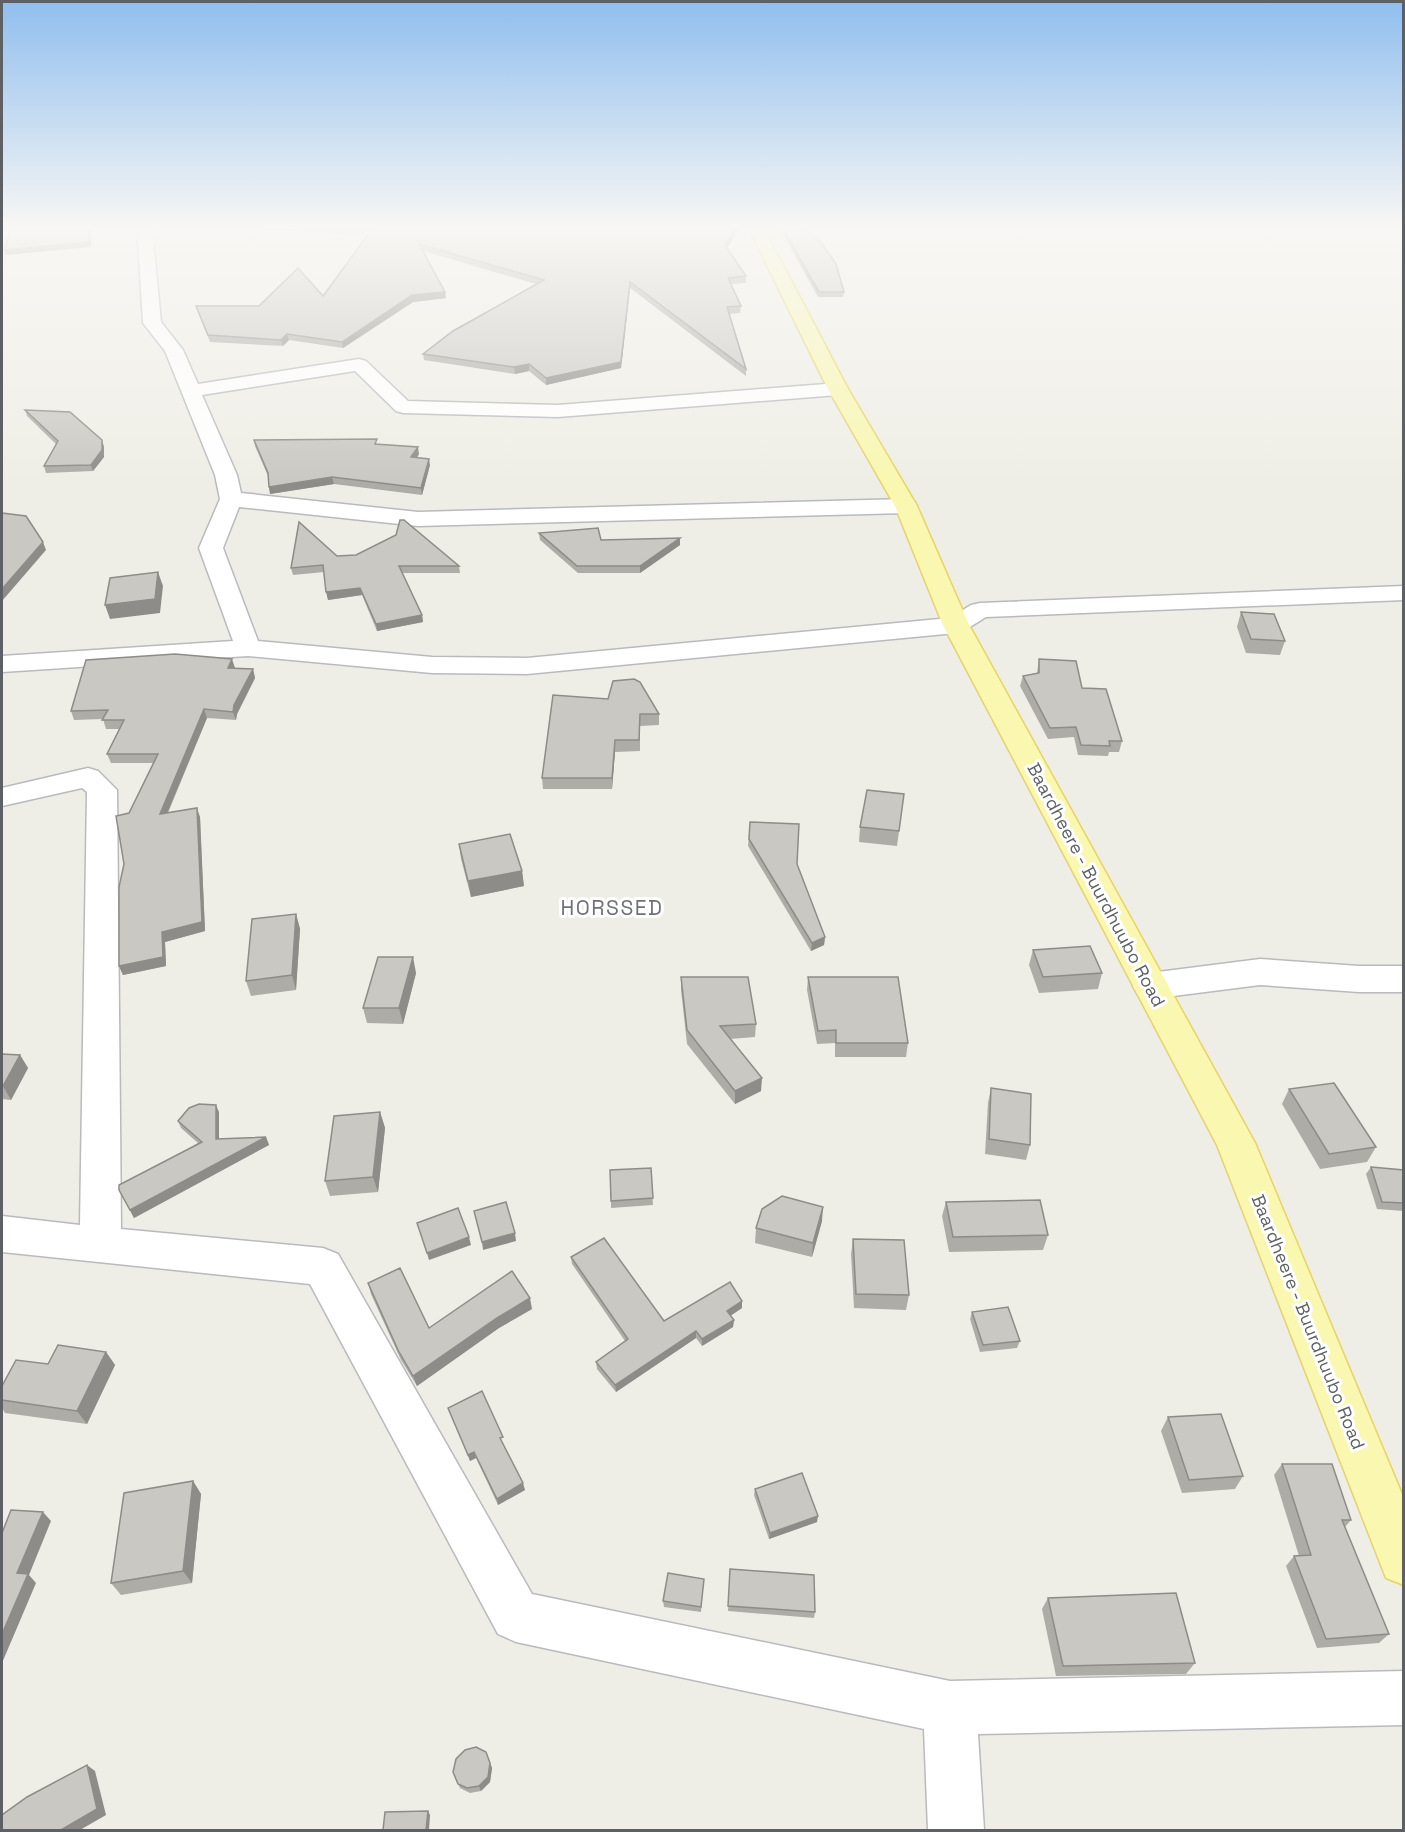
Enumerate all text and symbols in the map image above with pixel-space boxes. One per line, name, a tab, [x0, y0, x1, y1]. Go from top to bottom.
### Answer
street label: Baardheere - Buurdhuubo Road	[1022, 759, 1171, 1011]
district label: HORSSED	[560, 894, 664, 921]
street label: Baardheere - Buurdhuubo Road	[1247, 1191, 1370, 1453]

